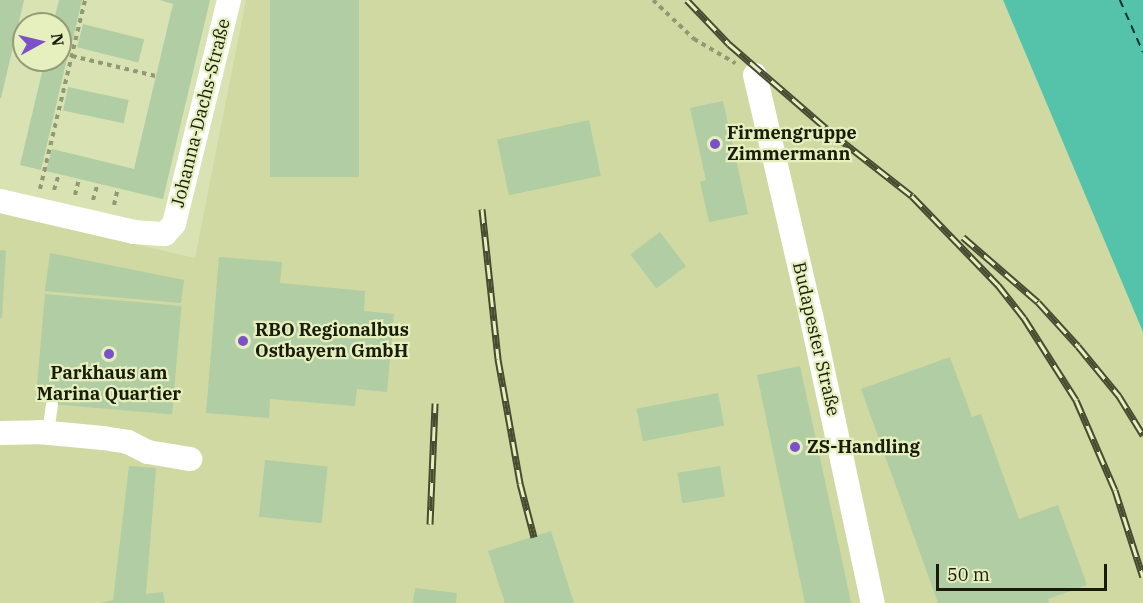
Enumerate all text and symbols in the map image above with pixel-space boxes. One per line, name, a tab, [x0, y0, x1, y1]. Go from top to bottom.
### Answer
north arrow	[12, 12, 72, 72]
street label: Johanna-Dachs-Straße	[167, 17, 235, 209]
text: N	[47, 32, 69, 47]
place label: Firmengruppe Zimmermann	[727, 123, 857, 166]
marker: Firmengruppe Zimmermann	[708, 137, 722, 151]
street label: Budapester Straße	[788, 260, 844, 418]
place label: RBO Regionalbus Ostbayern GmbH	[255, 320, 409, 362]
marker: RBO Regionalbus Ostbayern GmbH	[236, 334, 250, 348]
marker: Parkhaus am Marina Quartier	[102, 347, 116, 361]
place label: Parkhaus am Marina Quartier	[37, 363, 181, 406]
place label: ZS-Handling	[807, 436, 920, 458]
marker: ZS-Handling	[788, 440, 802, 454]
scale bar	[939, 552, 1110, 590]
text: 50 m	[947, 563, 990, 586]

